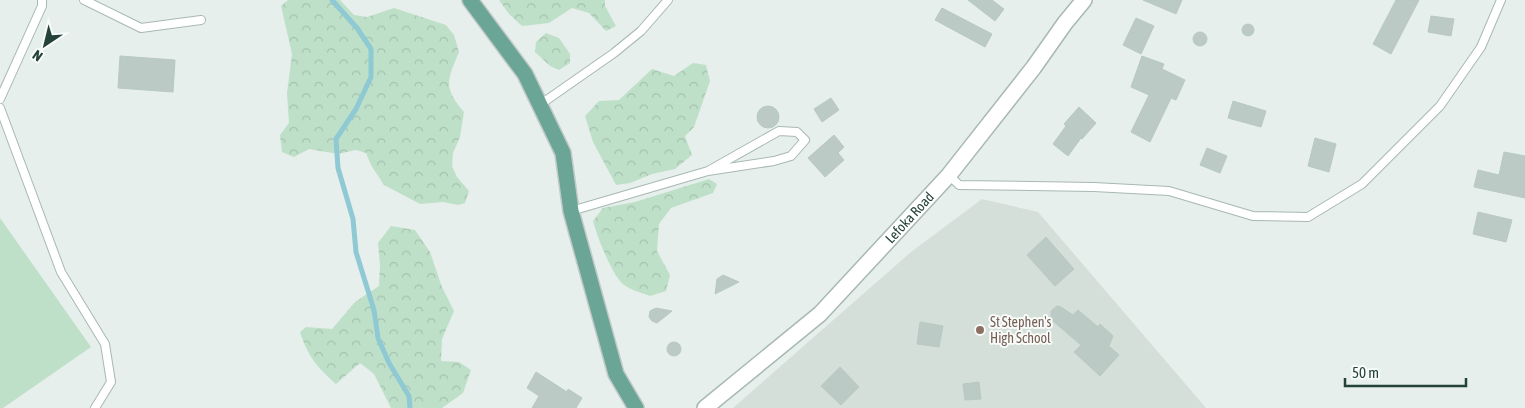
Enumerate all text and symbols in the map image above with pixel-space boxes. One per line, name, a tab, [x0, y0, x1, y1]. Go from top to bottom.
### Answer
north arrow	[20, 20, 70, 70]
text: N	[30, 47, 46, 65]
street label: Lefoka Road	[882, 189, 937, 246]
place label: St Stephen's High School	[990, 314, 1052, 346]
marker: St Stephen's High School	[974, 324, 986, 336]
scale bar	[1345, 356, 1466, 388]
text: 50 m	[1352, 364, 1379, 381]

